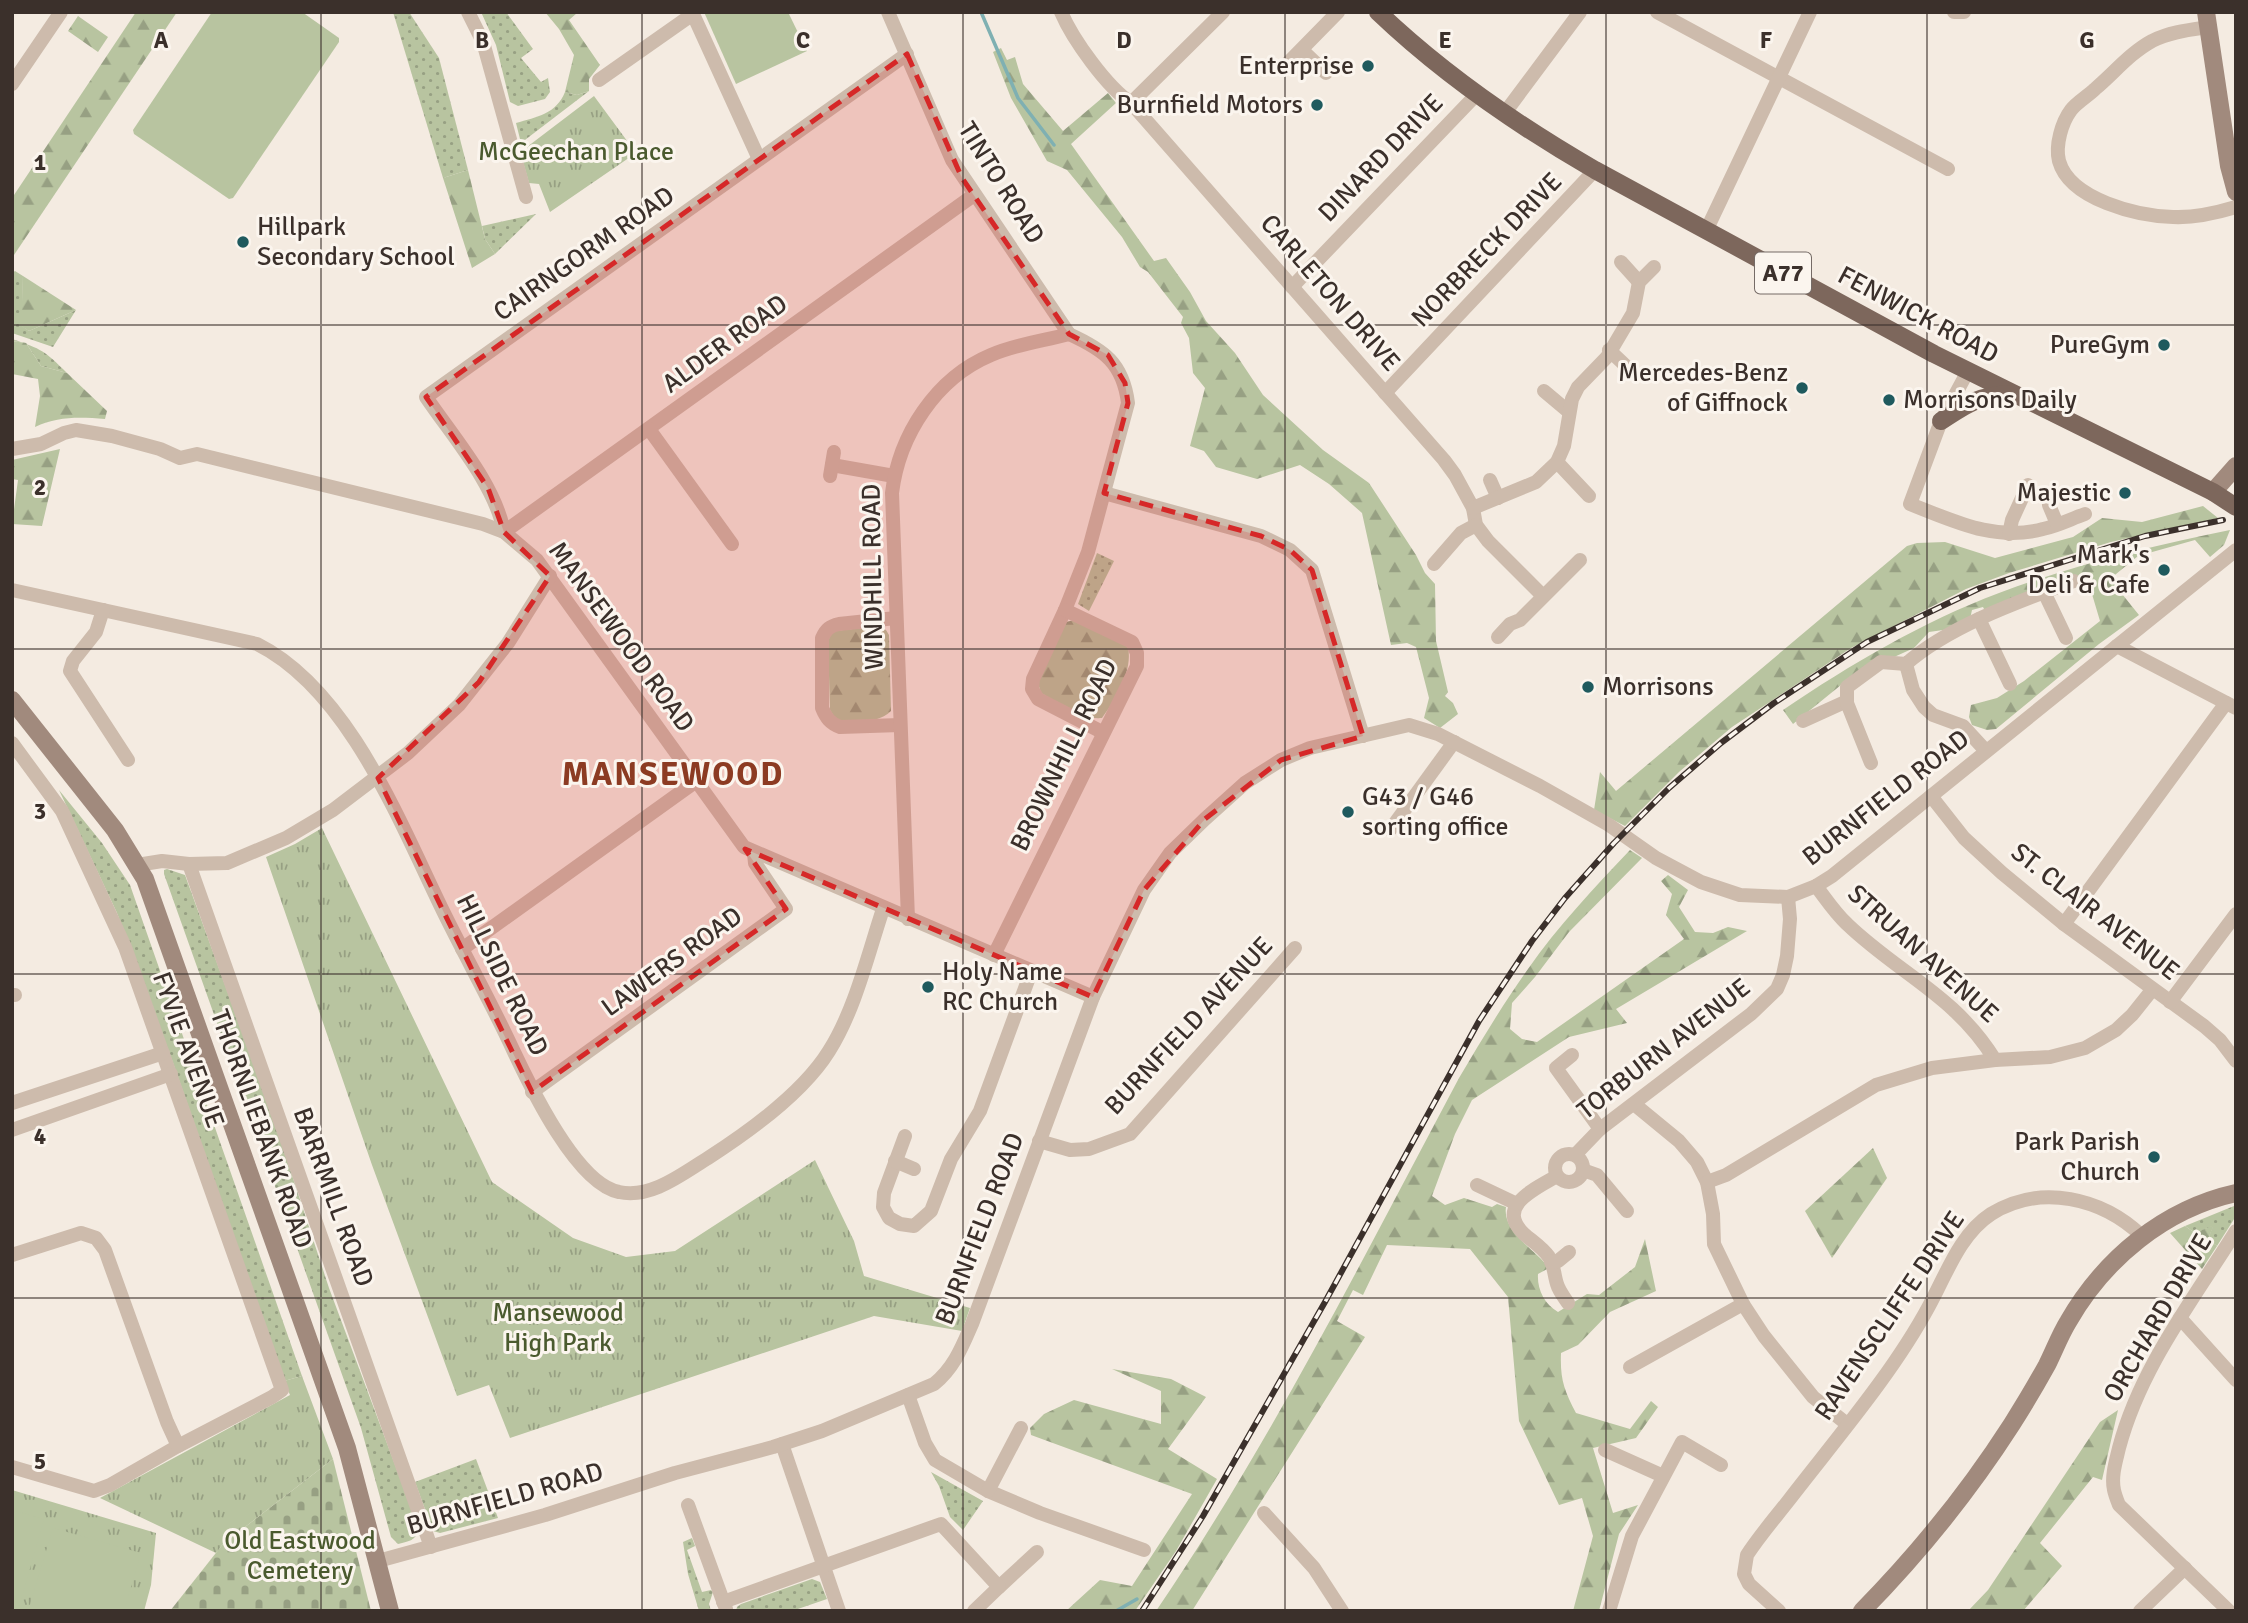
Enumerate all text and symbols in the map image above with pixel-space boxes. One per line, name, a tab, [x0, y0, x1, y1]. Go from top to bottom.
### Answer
text: A	[154, 26, 169, 55]
text: B	[475, 26, 489, 55]
text: C	[796, 26, 810, 55]
text: D	[1116, 26, 1132, 55]
text: E	[1438, 26, 1452, 55]
text: F	[1760, 26, 1772, 55]
text: G	[2079, 26, 2095, 55]
place label: Enterprise	[1238, 50, 1354, 82]
marker: Enterprise	[1360, 58, 1376, 74]
street label: DINARD DRIVE	[1312, 87, 1450, 229]
place label: Burnfield Motors	[1117, 89, 1303, 121]
marker: Burnfield Motors	[1309, 97, 1325, 113]
street label: TINTO ROAD	[951, 116, 1051, 250]
park label: McGeechan Place	[478, 136, 674, 168]
text: 1	[34, 148, 46, 177]
street label: NORBRECK DRIVE	[1405, 166, 1569, 334]
street label: CAIRNGORM ROAD	[487, 180, 681, 328]
street label: CARLETON DRIVE	[1253, 208, 1407, 378]
place label: Hillpark Secondary School	[257, 211, 455, 273]
marker: Hillpark Secondary School	[235, 234, 251, 250]
road number: A77	[1755, 252, 1811, 294]
street label: FENWICK ROAD	[1832, 259, 2004, 371]
street label: ALDER ROAD	[656, 288, 794, 400]
place label: PureGym	[2050, 329, 2150, 361]
marker: PureGym	[2156, 337, 2172, 353]
place label: Mercedes-Benz of Giffnock	[1618, 357, 1788, 419]
marker: Mercedes-Benz of Giffnock	[1794, 380, 1810, 396]
place label: Morrisons Daily	[1903, 384, 2077, 416]
marker: Morrisons Daily	[1881, 392, 1897, 408]
text: 2	[34, 473, 46, 502]
place label: Majestic	[2017, 477, 2111, 509]
street label: WINDHILL ROAD	[855, 483, 891, 671]
marker: Majestic	[2117, 485, 2133, 501]
street label: MANSEWOOD ROAD	[541, 536, 701, 738]
place label: Mark's Deli & Cafe	[2028, 539, 2150, 601]
marker: Mark's Deli & Cafe	[2156, 562, 2172, 578]
street label: BROWNHILL ROAD	[1004, 654, 1124, 856]
place label: Morrisons	[1602, 671, 1714, 703]
marker: Morrisons	[1580, 679, 1596, 695]
street label: BURNFIELD ROAD	[1796, 723, 1976, 873]
district label: MANSEWOOD	[562, 754, 784, 795]
place label: G43 / G46 sorting office	[1362, 781, 1509, 843]
text: 3	[34, 797, 46, 826]
marker: G43 / G46 sorting office	[1340, 804, 1356, 820]
street label: ST. CLAIR AVENUE	[2004, 836, 2186, 988]
street label: STRUAN AVENUE	[1841, 878, 2005, 1030]
street label: HILLSIDE ROAD	[449, 889, 555, 1061]
street label: LAWERS ROAD	[595, 900, 749, 1024]
street label: BURNFIELD AVENUE	[1098, 930, 1280, 1122]
place label: Holy Name RC Church	[942, 956, 1063, 1018]
street label: FYVIE AVENUE	[145, 968, 231, 1132]
street label: TORBURN AVENUE	[1571, 971, 1757, 1127]
marker: Holy Name RC Church	[920, 979, 936, 995]
street label: THORNLIEBANK ROAD	[203, 1005, 319, 1253]
street label: BARRMILL ROAD	[286, 1103, 380, 1291]
text: 4	[34, 1122, 46, 1151]
place label: Park Parish Church	[2014, 1126, 2140, 1188]
street label: BURNFIELD ROAD	[929, 1129, 1031, 1329]
marker: Park Parish Church	[2146, 1149, 2162, 1165]
street label: RAVENSCLIFFE DRIVE	[1808, 1205, 1972, 1427]
street label: ORCHARD DRIVE	[2097, 1228, 2219, 1408]
park label: Mansewood High Park	[492, 1297, 624, 1359]
text: 5	[34, 1447, 46, 1476]
street label: BURNFIELD ROAD	[403, 1456, 607, 1542]
park label: Old Eastwood Cemetery	[224, 1525, 376, 1587]

